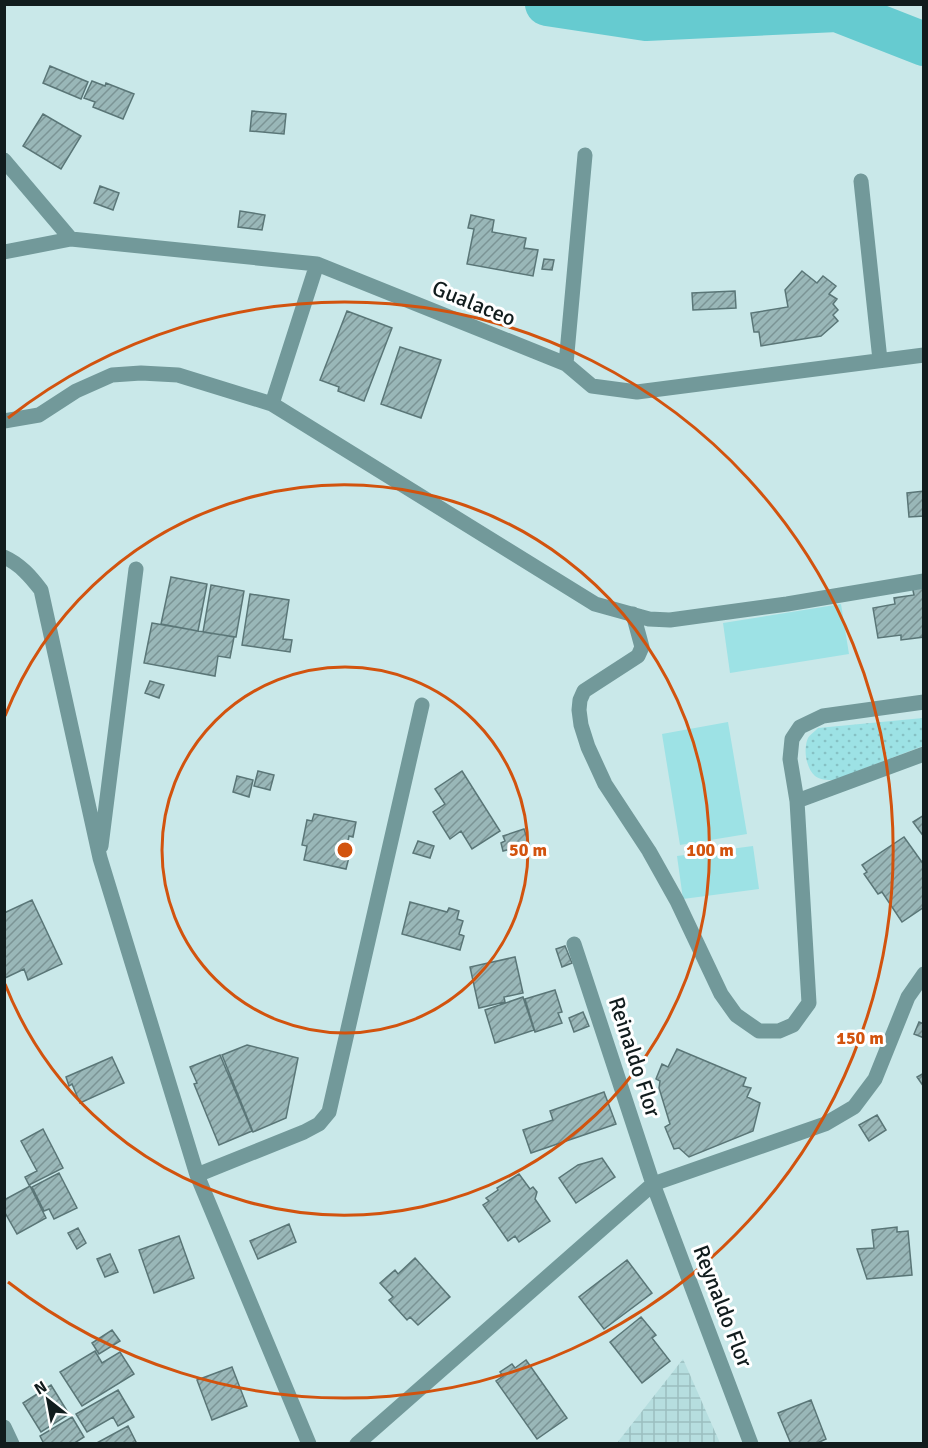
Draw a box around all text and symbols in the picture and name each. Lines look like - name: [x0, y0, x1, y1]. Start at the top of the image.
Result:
- street label: Gualaceo: [428, 274, 520, 332]
- text: 50 m: [509, 839, 547, 861]
- text: 100 m: [686, 839, 734, 861]
- centre of rings: [335, 840, 355, 860]
- street label: Reinaldo Flor: [603, 994, 667, 1120]
- text: 150 m: [836, 1027, 884, 1049]
- street label: Reynaldo Flor: [687, 1241, 759, 1371]
- north arrow: [18, 1370, 78, 1430]
- text: N: [31, 1377, 51, 1399]

